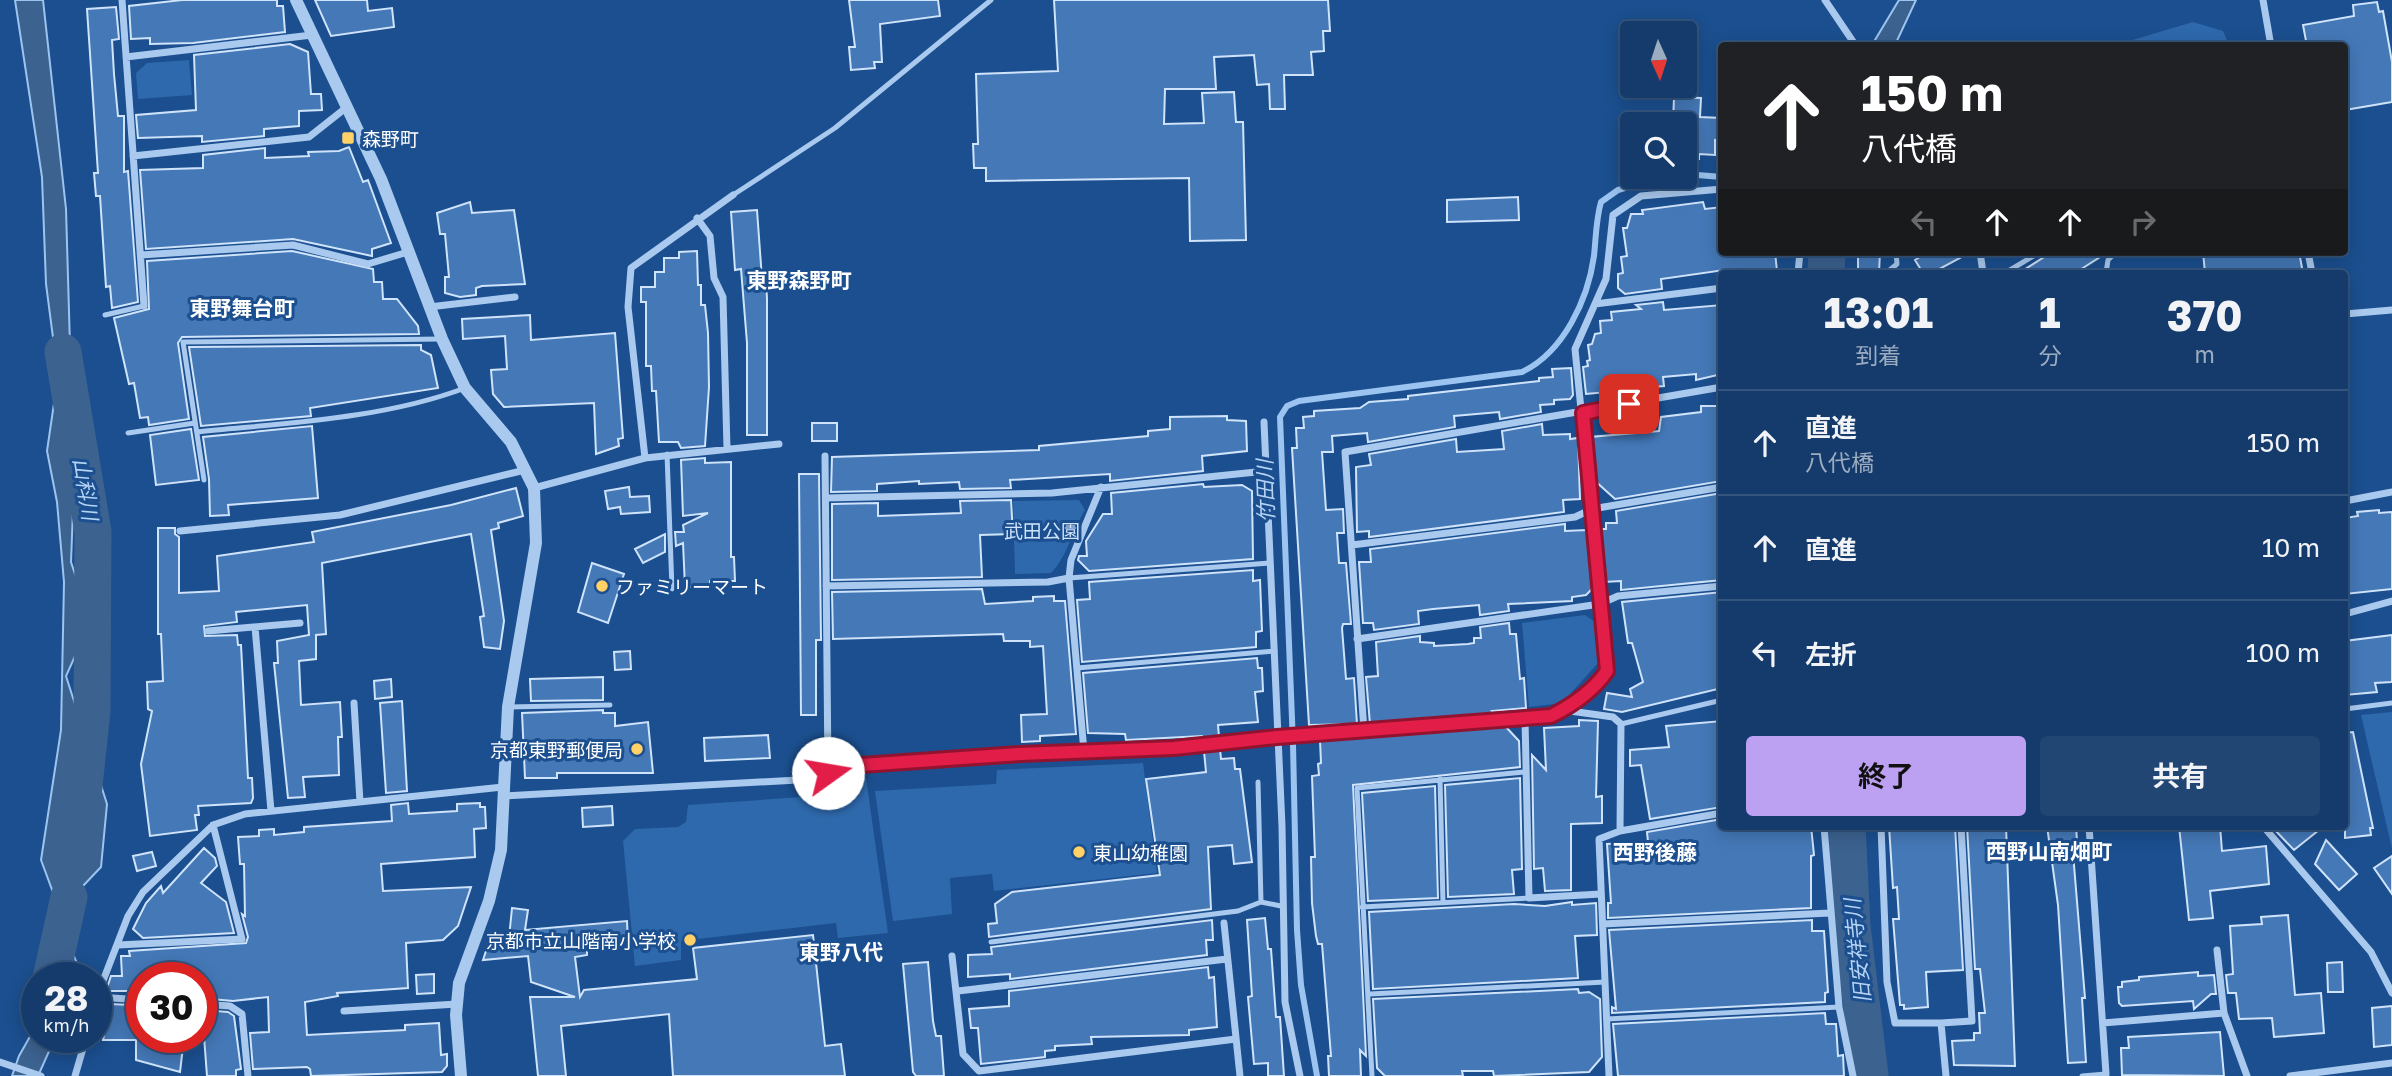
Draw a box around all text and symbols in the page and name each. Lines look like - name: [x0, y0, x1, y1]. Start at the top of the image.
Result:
- north arrow: [1620, 21, 1698, 98]
- map controls: [1620, 21, 1697, 189]
- text: 150 m: [1861, 63, 2003, 122]
- icon: ahead: [1746, 70, 1837, 161]
- button: search: [1620, 112, 1697, 189]
- place label: 森野町: [362, 127, 419, 150]
- text: 八代橋: [1861, 129, 1957, 167]
- marker: 森野町: [340, 130, 356, 146]
- icon: left: [1905, 203, 1943, 241]
- icon: ahead: [1978, 203, 2016, 241]
- icon: ahead: [2051, 203, 2089, 241]
- icon: right: [2124, 203, 2162, 241]
- district label: 東野森野町: [747, 267, 852, 293]
- text: 13:01: [1823, 287, 1933, 337]
- text: 1: [2039, 287, 2061, 337]
- text: 370: [2167, 290, 2243, 340]
- district label: 東野舞台町: [190, 295, 295, 321]
- text: m: [2195, 340, 2215, 368]
- text: 到着: [1855, 341, 1901, 369]
- text: 分: [2038, 341, 2061, 369]
- pin: [1599, 374, 1659, 434]
- icon: arrive: [1610, 385, 1648, 423]
- text: 直進: [1805, 412, 1857, 443]
- icon: ahead: [1746, 424, 1784, 462]
- text: 150 m: [2247, 427, 2320, 458]
- text: 八代橋: [1805, 448, 1874, 476]
- water label: 山科川: [68, 456, 104, 524]
- water label: 竹田川: [1251, 457, 1279, 523]
- park label: 武田公園: [1004, 519, 1080, 542]
- icon: ahead: [1746, 529, 1784, 567]
- text: 10 m: [2262, 532, 2320, 563]
- text: 直進: [1805, 534, 1857, 565]
- place label: ファミリーマート: [616, 575, 768, 598]
- marker: ファミリーマート: [594, 578, 610, 594]
- icon: left: [1746, 634, 1784, 672]
- text: 100 m: [2246, 637, 2320, 668]
- text: 左折: [1805, 639, 1857, 670]
- position arrow: [791, 736, 865, 810]
- button: 終了: [1746, 736, 2026, 816]
- button: 共有: [2040, 736, 2320, 816]
- place label: 京都東野郵便局: [490, 738, 623, 761]
- marker: 京都東野郵便局: [629, 741, 645, 757]
- district label: 西野山南畑町: [1986, 838, 2112, 864]
- district label: 西野後藤: [1613, 839, 1697, 865]
- place label: 東山幼稚園: [1093, 841, 1188, 864]
- marker: 東山幼稚園: [1071, 844, 1087, 860]
- water label: 旧安祥寺川: [1838, 895, 1875, 1005]
- place label: 京都市立山階南小学校: [486, 929, 676, 952]
- marker: 京都市立山階南小学校: [682, 932, 698, 948]
- district label: 東野八代: [799, 939, 883, 965]
- speed limit sign: 30: [126, 962, 217, 1053]
- text: 28: [45, 977, 88, 1019]
- text: km/h: [44, 1014, 89, 1036]

